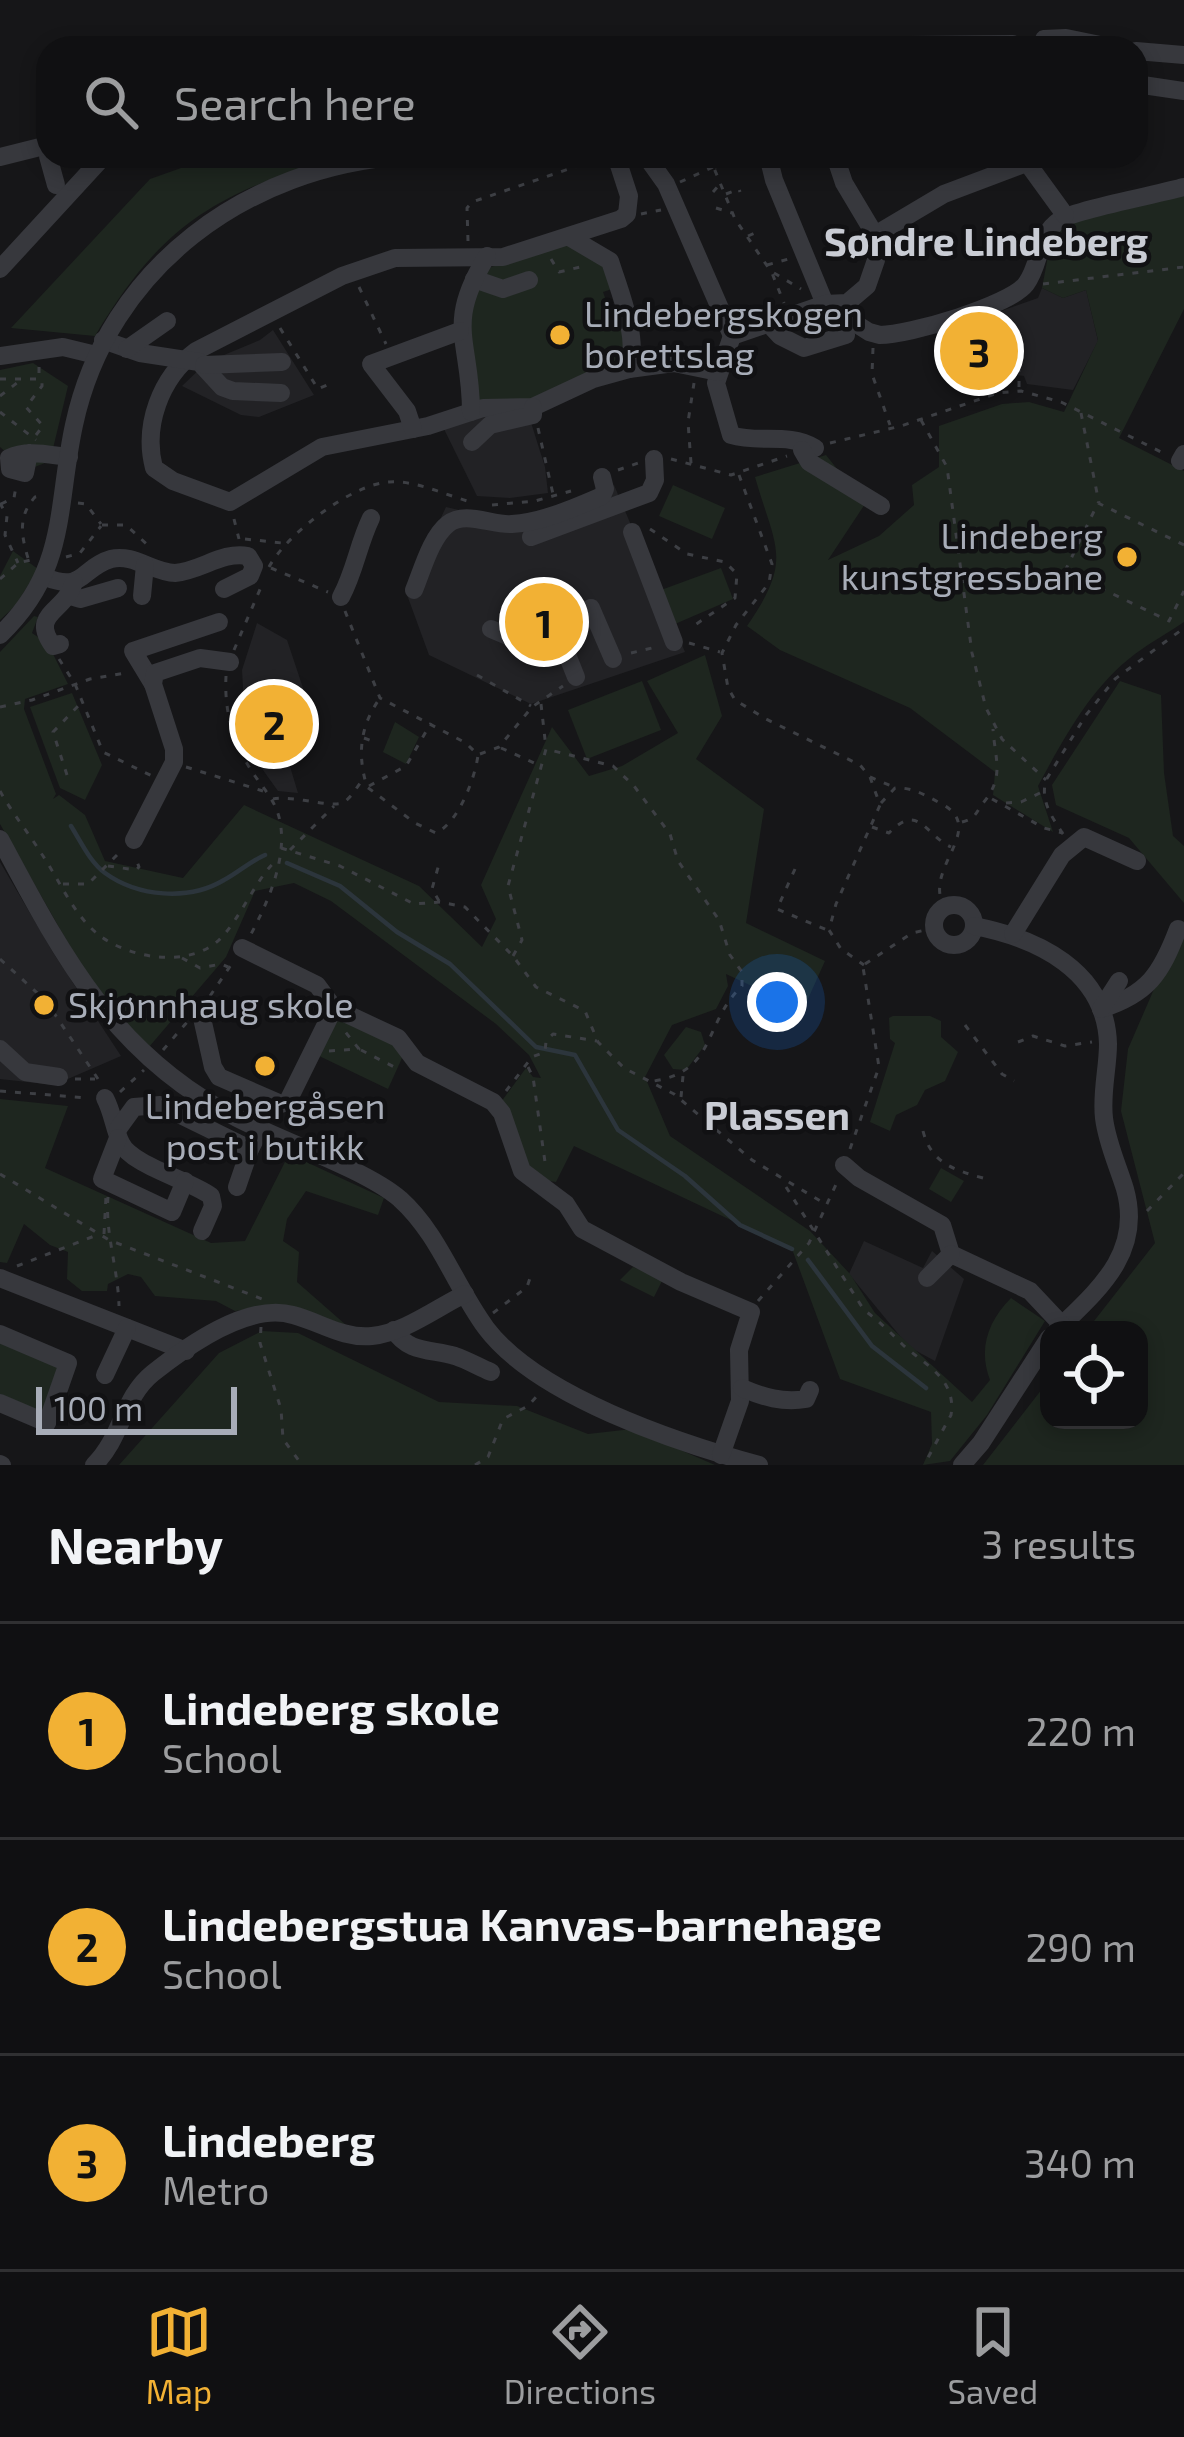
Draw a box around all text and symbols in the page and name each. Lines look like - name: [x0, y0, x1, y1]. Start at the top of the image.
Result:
- search box: [36, 36, 1148, 168]
- icon: search: [78, 69, 144, 135]
- text: Search here: [174, 75, 416, 129]
- district label: Søndre Lindeberg: [824, 217, 1148, 264]
- place label: Lindebergskogen borettslag: [584, 291, 863, 375]
- pin: 3: [940, 306, 1018, 396]
- marker: Lindebergskogen borettslag: [547, 322, 573, 348]
- place label: Lindeberg kunstgressbane: [841, 513, 1103, 597]
- marker: Lindeberg kunstgressbane: [1114, 544, 1140, 570]
- pin: 1: [505, 577, 583, 667]
- pin: 2: [235, 679, 313, 769]
- your location: [747, 972, 807, 1032]
- place label: Skjønnhaug skole: [68, 982, 354, 1025]
- marker: Skjønnhaug skole: [31, 992, 57, 1018]
- marker: Lindebergåsen post i butikk: [252, 1053, 278, 1079]
- place label: Lindebergåsen post i butikk: [145, 1083, 385, 1167]
- district label: Plassen: [704, 1091, 850, 1138]
- map controls: [1040, 1321, 1148, 1429]
- button: locate: [1040, 1321, 1148, 1429]
- scale bar: [36, 1381, 237, 1434]
- text: 100 m: [54, 1388, 143, 1428]
- text: Nearby: [48, 1513, 223, 1574]
- text: 3 results: [982, 1520, 1136, 1567]
- text: Lindeberg skole: [162, 1680, 500, 1734]
- text: 1: [79, 1707, 95, 1754]
- text: 220 m: [1026, 1707, 1136, 1754]
- text: School: [162, 1734, 282, 1781]
- text: Lindebergstua Kanvas-barnehage: [162, 1896, 882, 1950]
- text: 2: [76, 1923, 98, 1970]
- text: 290 m: [1025, 1923, 1136, 1970]
- text: School: [162, 1950, 282, 1997]
- text: Lindeberg: [162, 2112, 375, 2166]
- text: 3: [76, 2139, 98, 2186]
- text: 340 m: [1024, 2139, 1136, 2186]
- text: Metro: [162, 2166, 269, 2213]
- tab: Map: [146, 2299, 212, 2411]
- tab: Directions: [504, 2299, 656, 2411]
- tab: Saved: [948, 2299, 1038, 2411]

